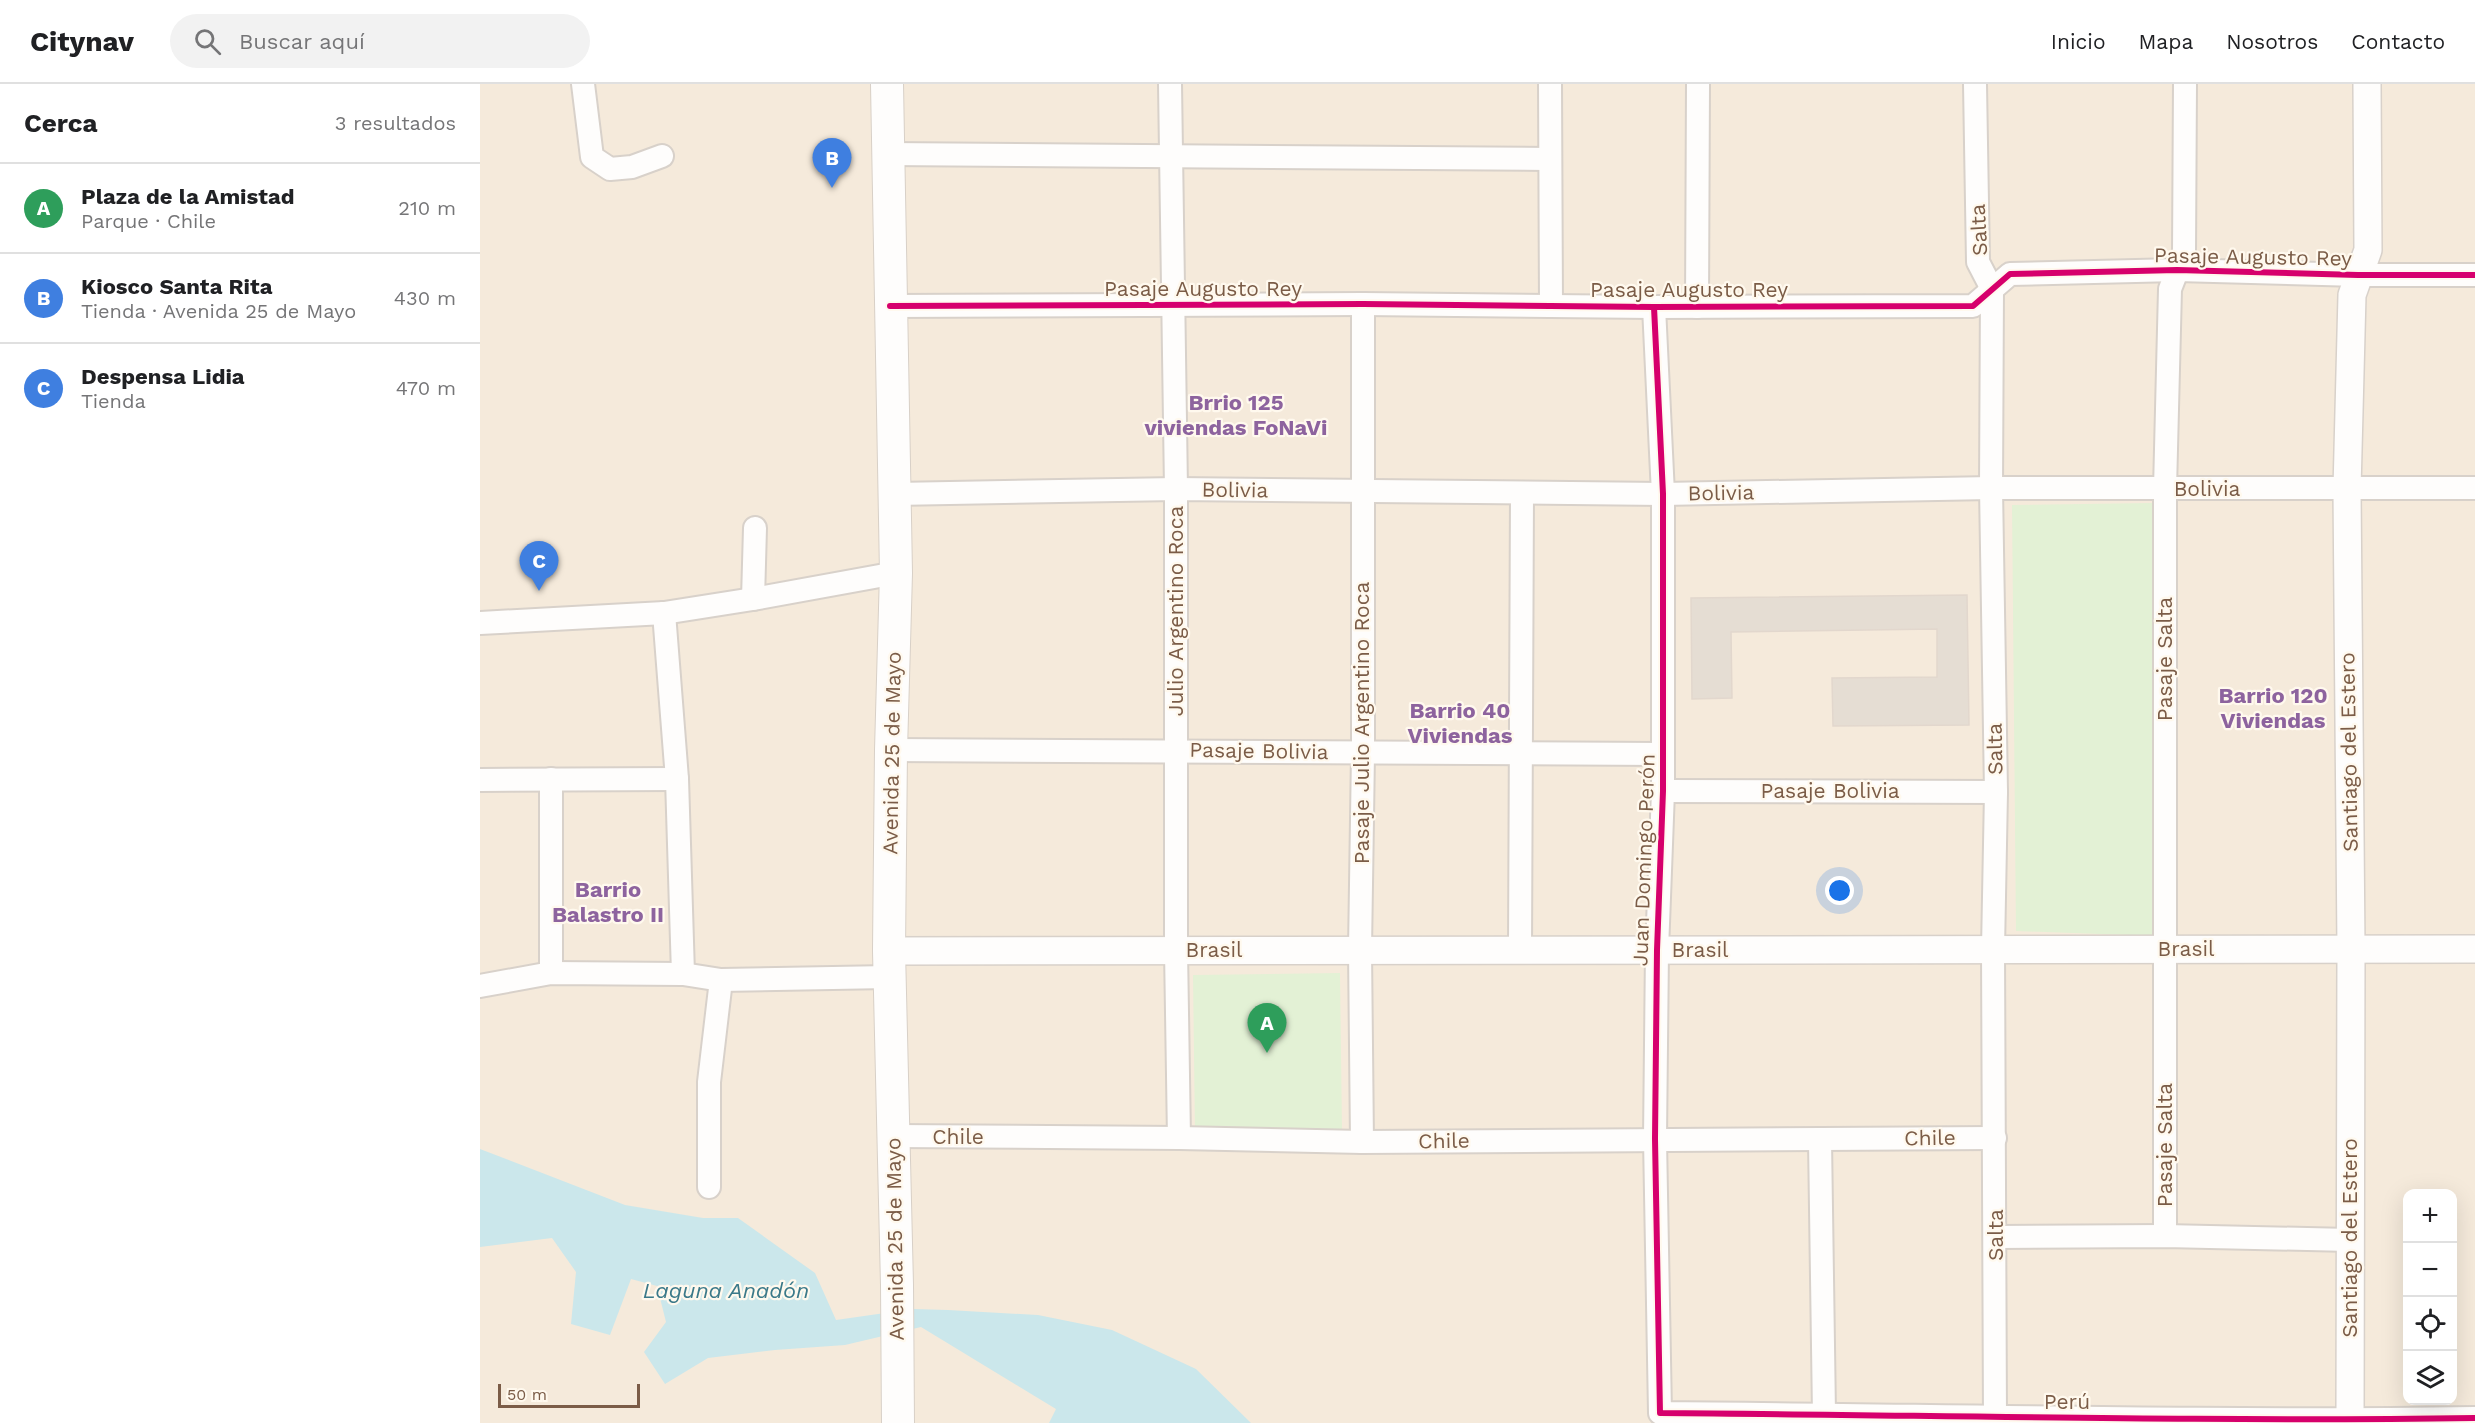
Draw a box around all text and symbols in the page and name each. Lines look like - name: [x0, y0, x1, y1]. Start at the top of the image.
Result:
- search box: [170, 14, 590, 68]
- text: Citynav: [30, 25, 134, 58]
- icon: search: [191, 25, 224, 58]
- text: Buscar aquí: [239, 29, 365, 54]
- text: Inicio: [2051, 29, 2106, 54]
- text: Mapa: [2139, 29, 2193, 54]
- text: Nosotros: [2226, 29, 2318, 54]
- text: Contacto: [2351, 29, 2445, 54]
- text: Cerca: [24, 108, 98, 138]
- text: 3 resultados: [335, 111, 456, 135]
- pin: B: [812, 138, 852, 188]
- text: Plaza de la Amistad: [81, 184, 295, 209]
- text: A: [37, 196, 50, 220]
- text: 210 m: [398, 196, 456, 220]
- street label: Salta: [1965, 203, 1992, 257]
- text: Parque · Chile: [81, 209, 216, 233]
- street label: Pasaje Augusto Rey: [2154, 242, 2352, 271]
- text: Kiosco Santa Rita: [81, 274, 273, 299]
- street label: Pasaje Augusto Rey: [1104, 276, 1302, 301]
- street label: Pasaje Augusto Rey: [1590, 277, 1788, 302]
- text: B: [37, 286, 50, 310]
- text: 430 m: [394, 286, 456, 310]
- text: Tienda · Avenida 25 de Mayo: [81, 299, 356, 323]
- text: Despensa Lidia: [81, 364, 245, 389]
- text: C: [37, 376, 50, 400]
- text: 470 m: [396, 376, 456, 400]
- text: Tienda: [81, 389, 146, 413]
- district label: Brrio 125 viviendas FoNaVi: [1143, 390, 1328, 440]
- street label: Bolivia: [1201, 476, 1269, 503]
- street label: Bolivia: [2174, 476, 2240, 501]
- street label: Bolivia: [1687, 479, 1755, 506]
- street label: Julio Argentino Roca: [1163, 506, 1188, 716]
- pin: C: [520, 542, 558, 591]
- street label: Pasaje Julio Argentino Roca: [1349, 582, 1374, 864]
- street label: Pasaje Salta: [2152, 597, 2177, 721]
- street label: Avenida 25 de Mayo: [877, 651, 906, 855]
- street label: Santiago del Estero: [2334, 652, 2363, 852]
- district label: Barrio 120 Viviendas: [2218, 683, 2328, 733]
- district label: Barrio 40 Viviendas: [1408, 698, 1513, 748]
- street label: Salta: [1982, 723, 2007, 775]
- street label: Pasaje Bolivia: [1189, 737, 1329, 764]
- street label: Juan Domingo Perón: [1627, 753, 1660, 967]
- street label: Pasaje Bolivia: [1760, 778, 1900, 803]
- your location: [1825, 876, 1854, 905]
- district label: Barrio Balastro II: [552, 877, 664, 927]
- street label: Brasil: [2158, 936, 2215, 961]
- street label: Brasil: [1186, 937, 1243, 962]
- street label: Brasil: [1672, 937, 1729, 962]
- pin: A: [1248, 1004, 1286, 1053]
- street label: Pasaje Salta: [2152, 1083, 2177, 1207]
- street label: Chile: [932, 1124, 984, 1149]
- street label: Chile: [1904, 1125, 1956, 1150]
- street label: Chile: [1418, 1128, 1470, 1153]
- street label: Avenida 25 de Mayo: [880, 1137, 909, 1341]
- street label: Santiago del Estero: [2337, 1138, 2362, 1338]
- map controls: [2403, 1189, 2457, 1405]
- button: +: [2403, 1189, 2457, 1243]
- street label: Salta: [1983, 1209, 2008, 1261]
- button: −: [2403, 1243, 2457, 1297]
- water label: Laguna Anadón: [643, 1278, 809, 1303]
- button: locate: [2403, 1297, 2457, 1351]
- button: layers: [2403, 1351, 2457, 1405]
- scale bar: [498, 1381, 640, 1408]
- text: 50 m: [507, 1385, 547, 1404]
- street label: Perú: [2044, 1389, 2090, 1414]

